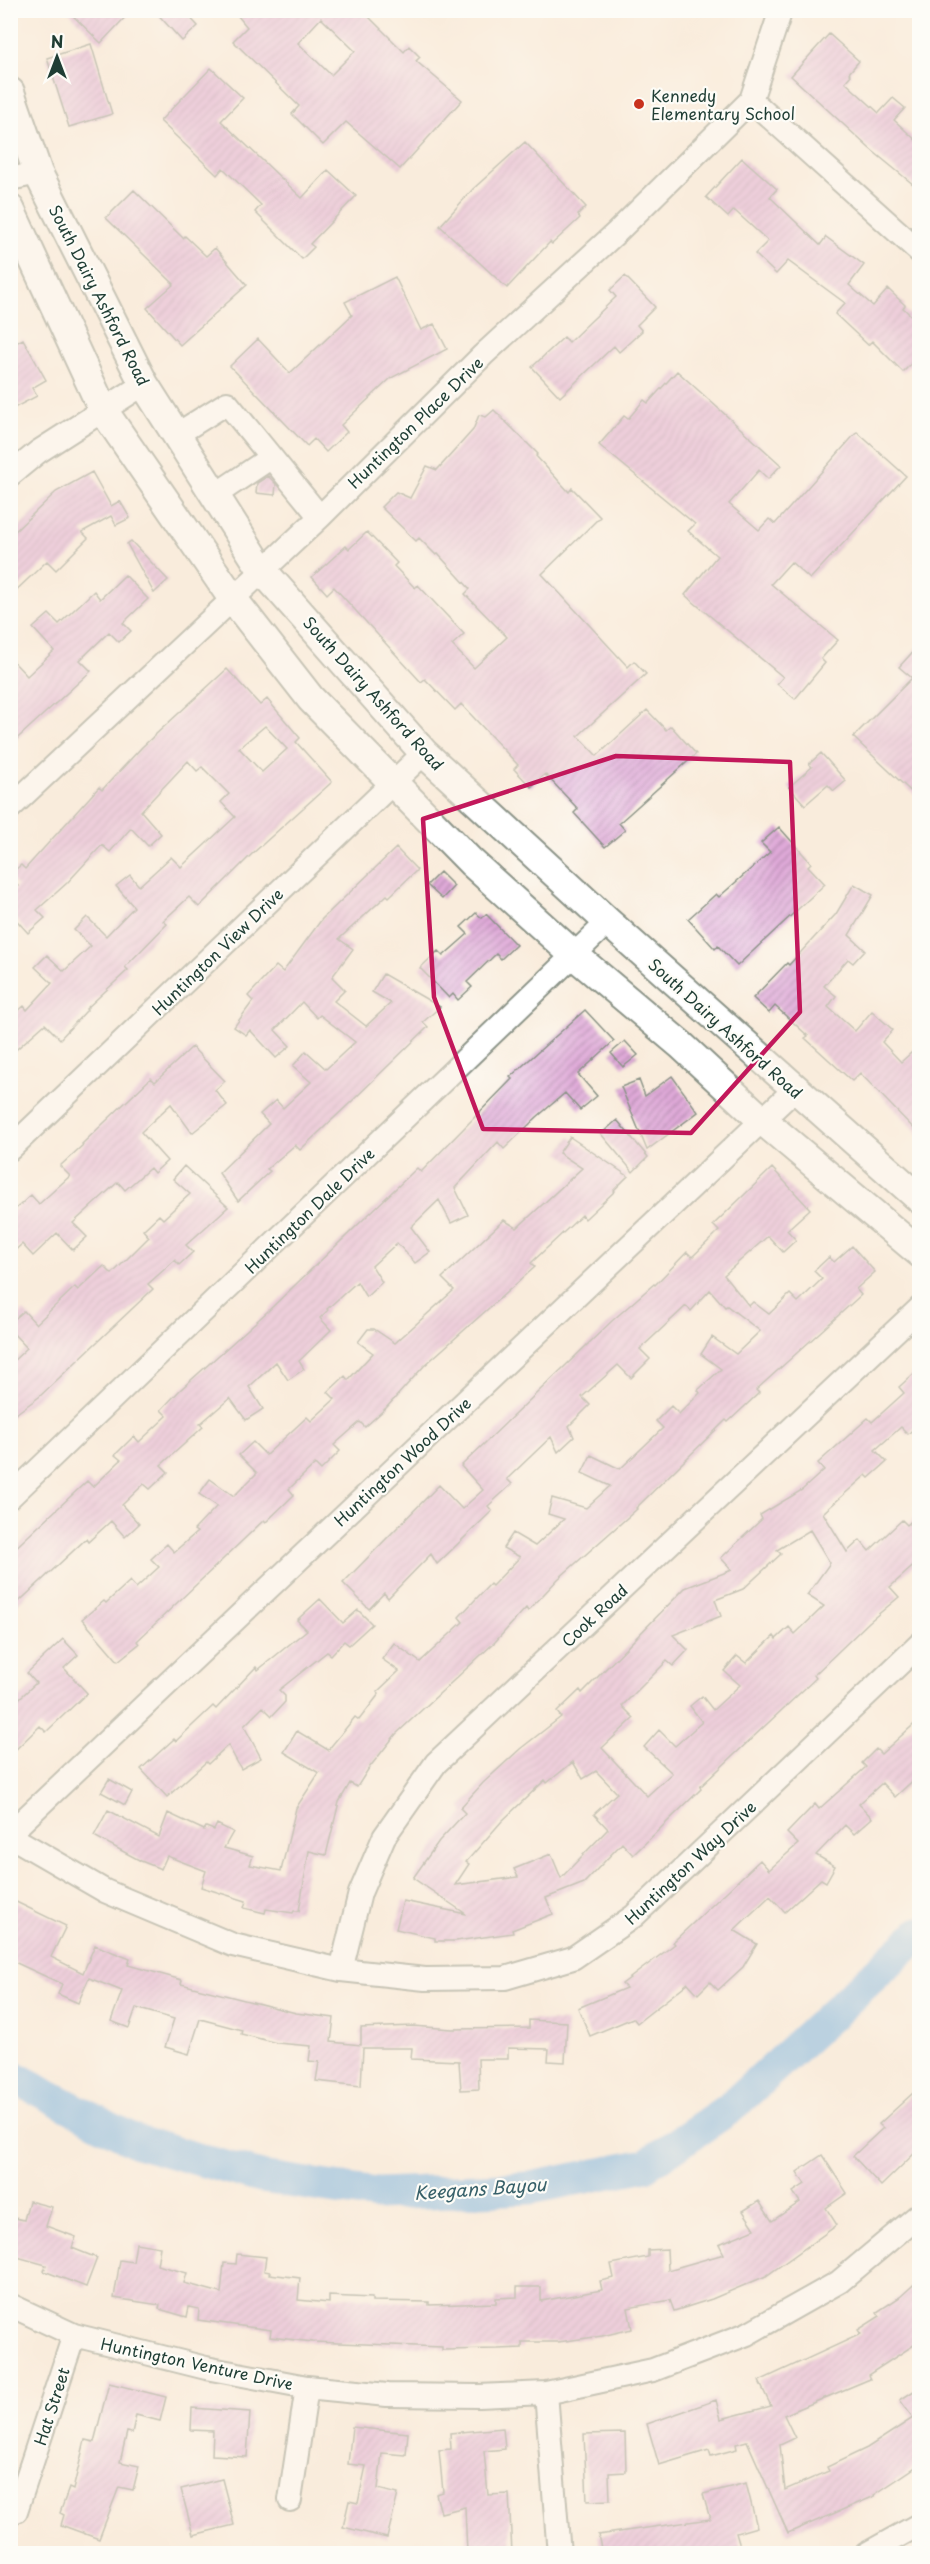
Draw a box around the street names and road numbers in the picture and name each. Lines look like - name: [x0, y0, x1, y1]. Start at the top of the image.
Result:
- street label: South Dairy Ashford Road: [44, 200, 156, 390]
- street label: Huntington Place Drive: [342, 351, 488, 493]
- street label: South Dairy Ashford Road: [298, 611, 450, 775]
- street label: Huntington View Drive: [146, 882, 288, 1020]
- street label: South Dairy Ashford Road: [644, 952, 808, 1104]
- street label: Huntington Dale Drive: [239, 1142, 379, 1278]
- street label: Huntington Wood Drive: [328, 1391, 476, 1531]
- street label: Cook Road: [556, 1578, 632, 1652]
- street label: Huntington Way Drive: [619, 1794, 761, 1930]
- street label: Huntington Venture Drive: [99, 2331, 295, 2395]
- street label: Hat Street: [27, 2363, 75, 2448]

